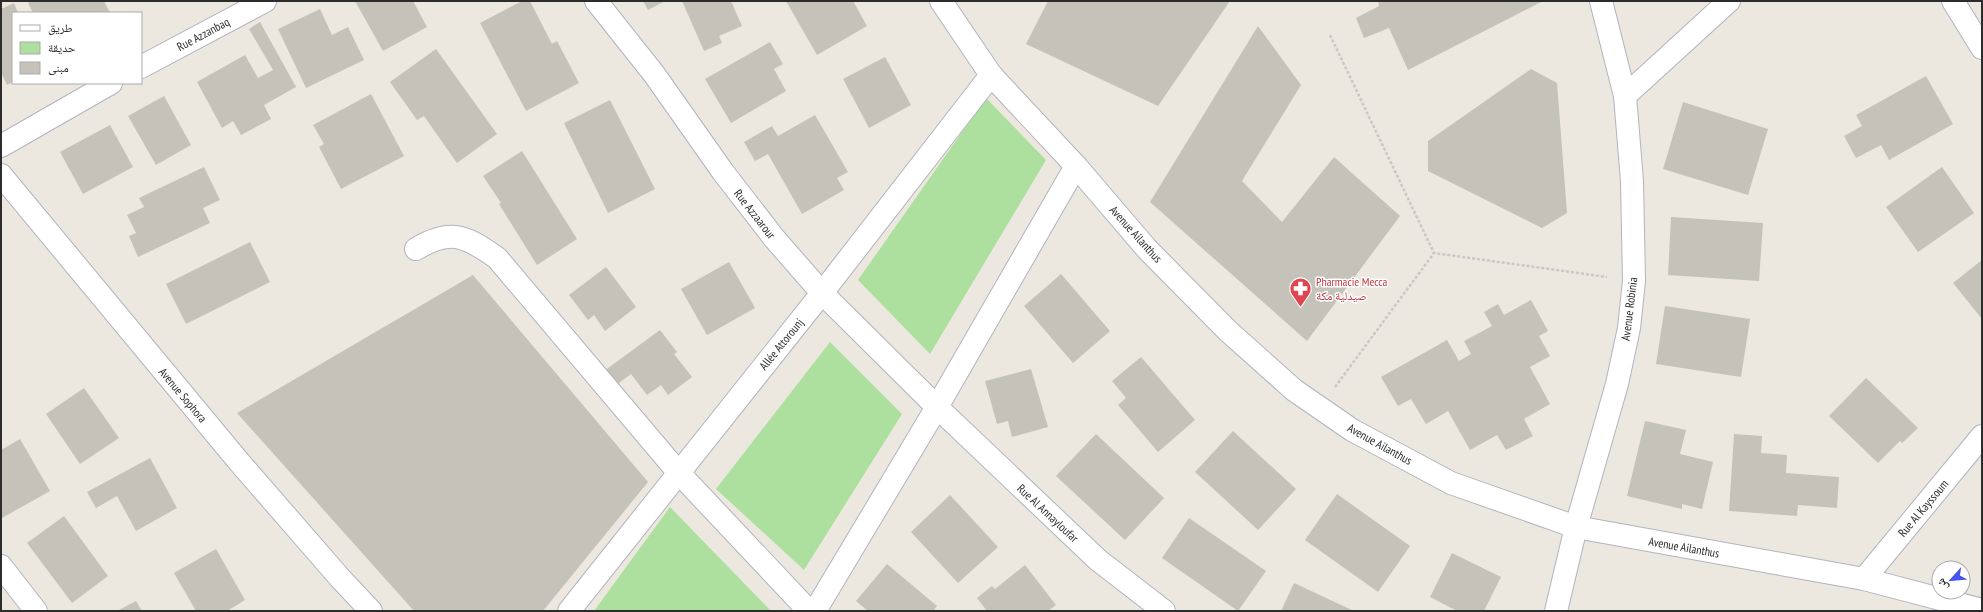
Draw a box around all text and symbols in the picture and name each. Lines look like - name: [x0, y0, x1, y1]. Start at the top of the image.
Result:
- legend: [12, 12, 142, 84]
- street label: Rue Azzanbaq: [174, 14, 232, 54]
- text: طريق: [48, 20, 73, 35]
- text: حديقة: [48, 40, 76, 55]
- text: مبنى: [48, 60, 69, 75]
- street label: Rue Azzaarour: [731, 186, 779, 242]
- street label: Avenue Ailanthus: [1106, 202, 1166, 266]
- place label: Pharmacie Mecca صيدلية مكة: [1316, 274, 1388, 303]
- pharmacy icon: Pharmacie Mecca صيدلية مكة: [1287, 275, 1313, 308]
- street label: Avenue Robinia: [1618, 276, 1640, 342]
- street label: Allée Attorounj: [756, 315, 806, 373]
- street label: Avenue Sophora: [156, 365, 210, 426]
- street label: Avenue Ailanthus: [1345, 420, 1415, 468]
- street label: Rue Al Kayssoum: [1895, 476, 1952, 540]
- street label: Rue Al Annayloufar: [1014, 481, 1082, 546]
- street label: Avenue Ailanthus: [1647, 533, 1721, 561]
- north arrow: [1931, 560, 1971, 600]
- text: ش: [1933, 575, 1952, 593]

